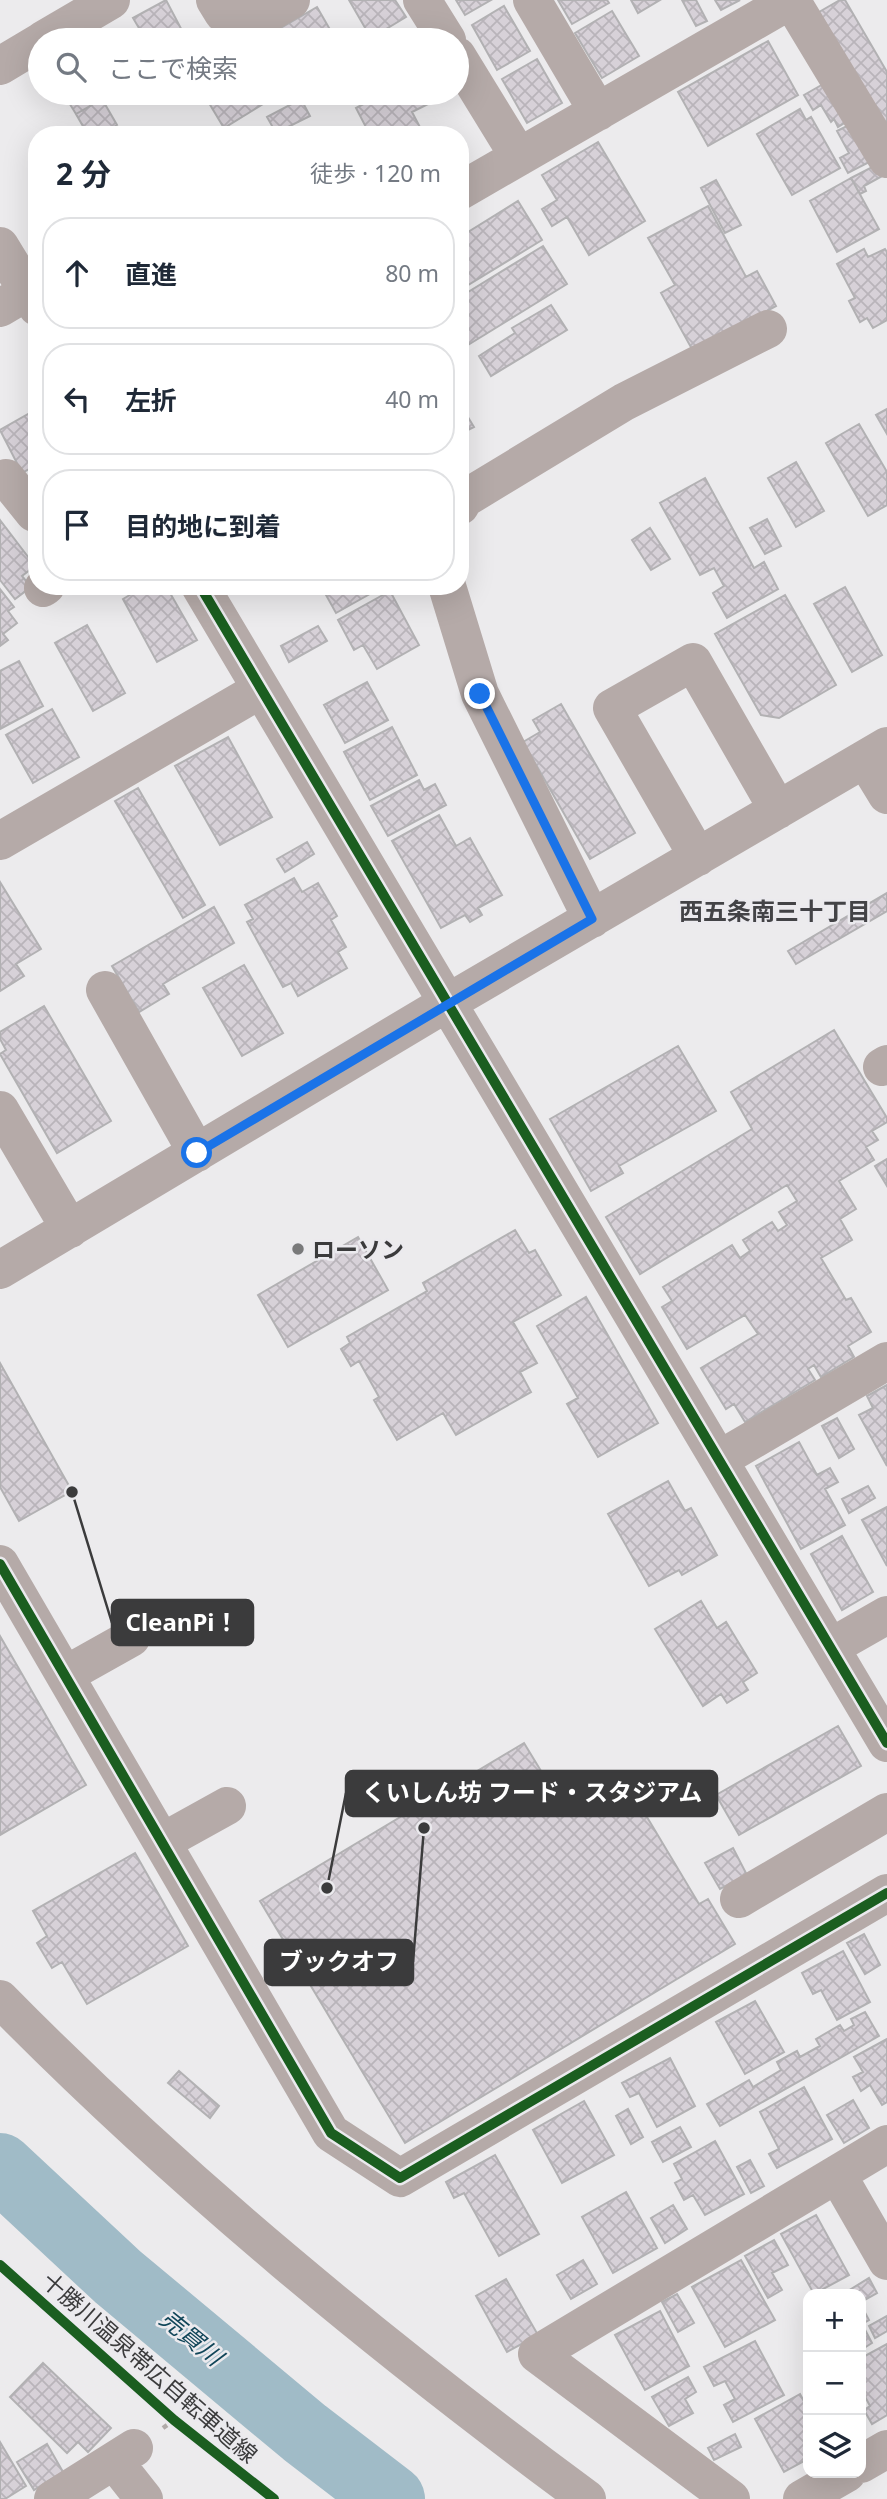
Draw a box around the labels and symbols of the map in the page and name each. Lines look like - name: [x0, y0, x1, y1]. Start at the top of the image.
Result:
- route end: [464, 678, 495, 709]
- district label: 西五条南三十丁目: [679, 894, 871, 927]
- route start: [181, 1137, 212, 1168]
- place label: ローソン: [312, 1233, 404, 1265]
- marker: ローソン: [290, 1241, 306, 1257]
- callout: CleanPi！: [112, 1600, 253, 1645]
- text: CleanPi！: [126, 1605, 238, 1638]
- callout: くいしん坊 フード・スタジアム: [346, 1771, 717, 1816]
- text: くいしん坊 フード・スタジアム: [362, 1775, 702, 1808]
- callout: ブックオフ: [265, 1940, 413, 1985]
- text: ブックオフ: [279, 1944, 399, 1977]
- street label: 十勝川温泉帯広自転車道線: [35, 2264, 265, 2470]
- water label: 売買川: [154, 2302, 233, 2374]

